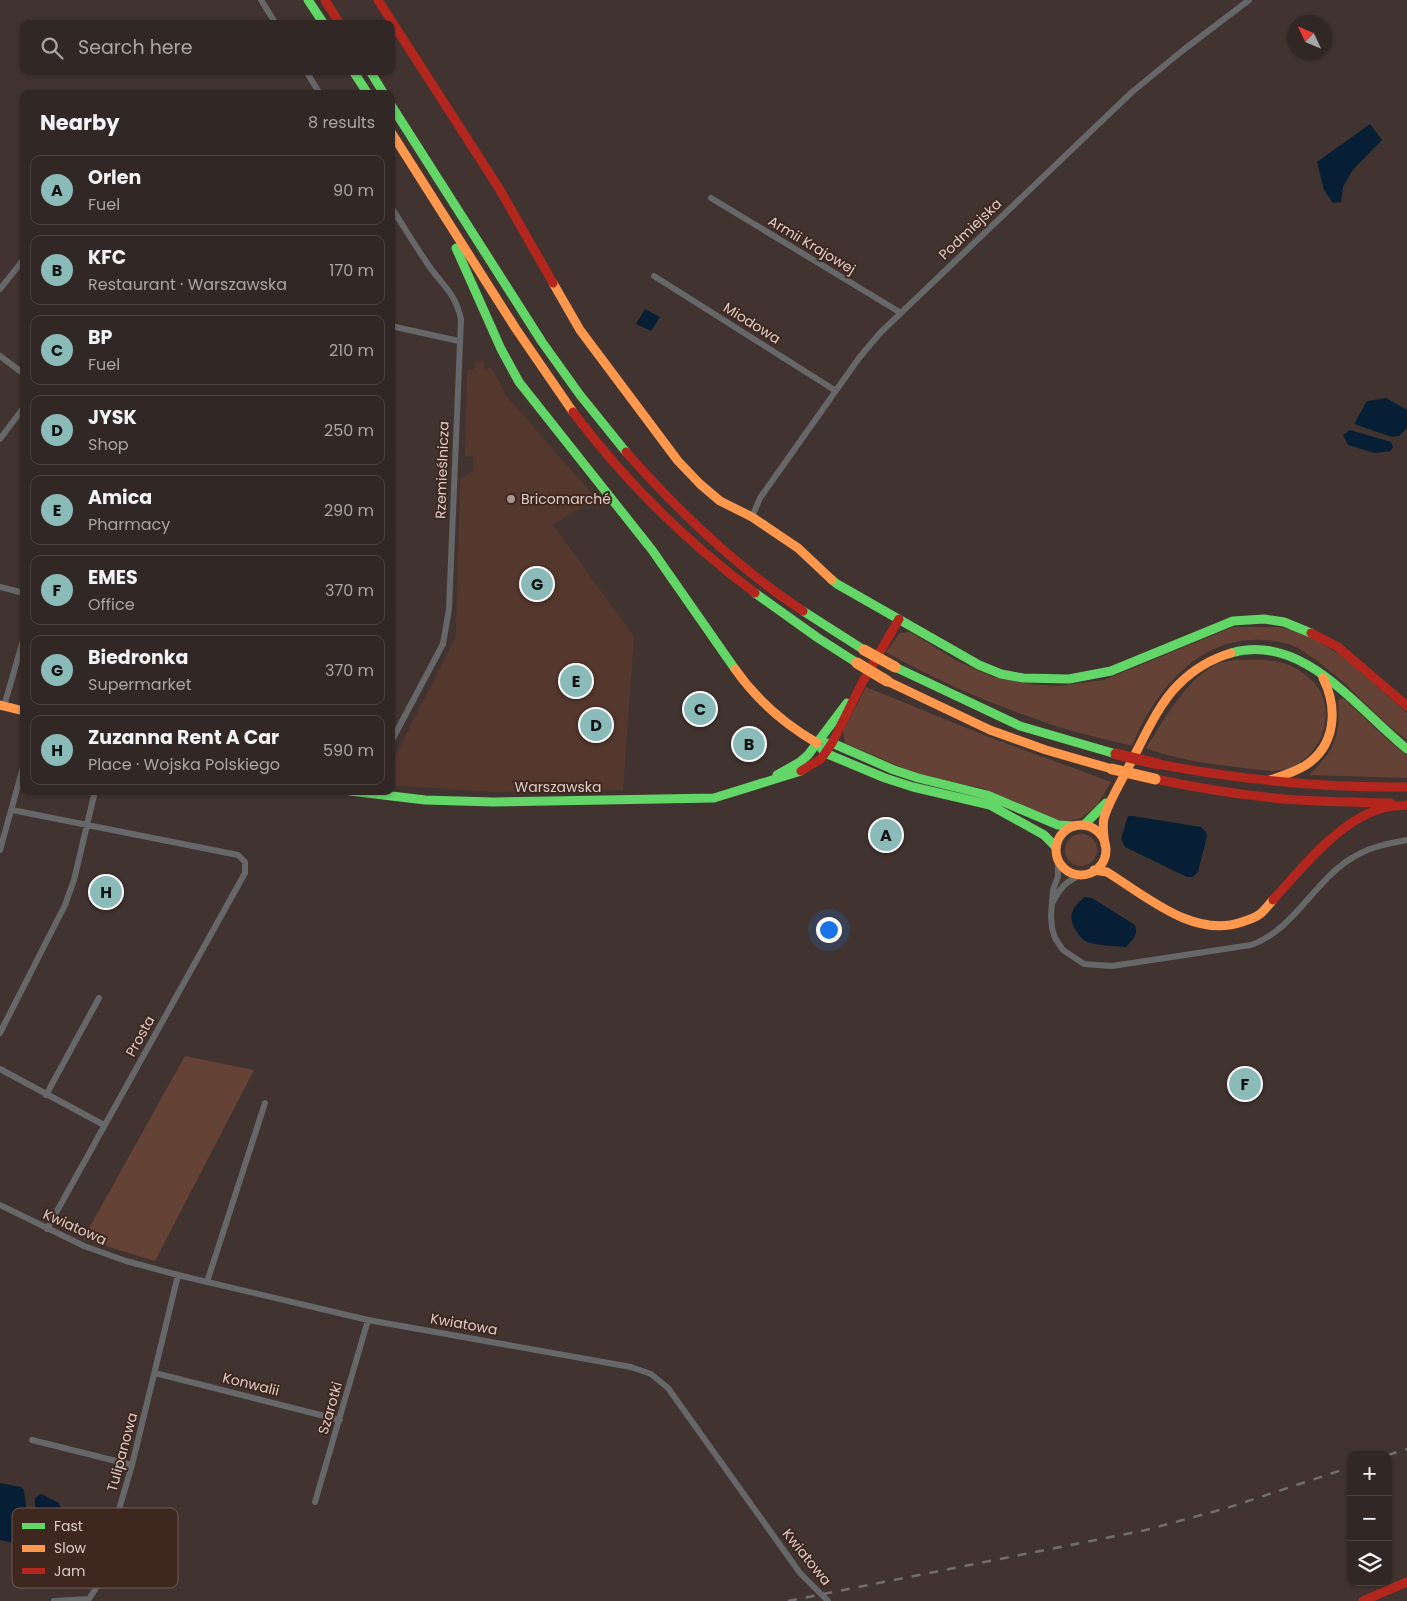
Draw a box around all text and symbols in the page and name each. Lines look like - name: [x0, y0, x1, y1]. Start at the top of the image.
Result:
- north arrow: [1287, 15, 1332, 60]
- search box: [20, 20, 395, 75]
- icon: search: [38, 34, 66, 62]
- text: Search here: [78, 34, 192, 61]
- text: Nearby: [40, 108, 120, 137]
- text: 8 results: [308, 111, 375, 134]
- text: Orlen: [88, 164, 141, 191]
- text: A: [51, 179, 63, 202]
- text: 90 m: [333, 179, 374, 202]
- text: Fuel: [88, 193, 120, 216]
- street label: Podmiejska: [934, 194, 1006, 264]
- street label: Armii Krajowej: [764, 211, 860, 279]
- text: KFC: [88, 244, 126, 271]
- text: B: [52, 259, 62, 282]
- text: 170 m: [329, 259, 374, 282]
- text: Restaurant · Warszawska: [88, 273, 287, 296]
- street label: Miodowa: [720, 298, 784, 348]
- text: BP: [88, 324, 112, 351]
- text: C: [51, 339, 63, 362]
- text: 210 m: [329, 339, 374, 362]
- text: Fuel: [88, 353, 120, 376]
- text: JYSK: [88, 404, 137, 431]
- text: D: [51, 419, 63, 442]
- text: 250 m: [324, 419, 374, 442]
- street label: Rzemieślnicza: [430, 421, 454, 519]
- text: Shop: [88, 433, 129, 456]
- text: Amica: [88, 484, 152, 511]
- place label: Bricomarché: [521, 489, 611, 509]
- marker: Bricomarché: [505, 493, 517, 505]
- text: E: [53, 499, 61, 522]
- text: 290 m: [324, 499, 374, 522]
- text: Pharmacy: [88, 513, 170, 536]
- text: EMES: [88, 564, 138, 591]
- pin: G: [521, 565, 553, 603]
- text: F: [53, 579, 61, 602]
- text: 370 m: [325, 579, 374, 602]
- text: Office: [88, 593, 135, 616]
- text: Biedronka: [88, 644, 188, 671]
- text: G: [51, 659, 63, 682]
- text: 370 m: [325, 659, 374, 682]
- pin: E: [560, 662, 592, 700]
- text: Supermarket: [88, 673, 192, 696]
- pin: C: [684, 690, 716, 728]
- pin: D: [580, 706, 612, 744]
- text: Zuzanna Rent A Car: [88, 724, 279, 751]
- pin: B: [733, 725, 765, 763]
- text: H: [51, 739, 63, 762]
- text: 590 m: [323, 739, 374, 762]
- text: Place · Wojska Polskiego: [88, 753, 280, 776]
- street label: Warszawska: [515, 777, 601, 797]
- pin: A: [870, 816, 902, 854]
- pin: H: [90, 873, 122, 911]
- your location: [816, 917, 842, 943]
- street label: Prosta: [121, 1012, 159, 1060]
- pin: F: [1229, 1065, 1261, 1103]
- street label: Kwiatowa: [40, 1204, 110, 1250]
- street label: Kwiatowa: [429, 1308, 499, 1340]
- street label: Konwalii: [221, 1367, 281, 1401]
- street label: Szarotki: [313, 1379, 347, 1437]
- street label: Tulipanowa: [102, 1410, 142, 1494]
- map controls: [1347, 1451, 1392, 1586]
- button: +: [1347, 1451, 1392, 1496]
- button: −: [1347, 1496, 1392, 1541]
- legend: [12, 1508, 178, 1588]
- text: Fast: [54, 1516, 83, 1536]
- street label: Kwiatowa: [778, 1524, 836, 1590]
- text: Slow: [54, 1538, 87, 1558]
- button: layers: [1347, 1541, 1392, 1586]
- text: Jam: [54, 1561, 85, 1581]

